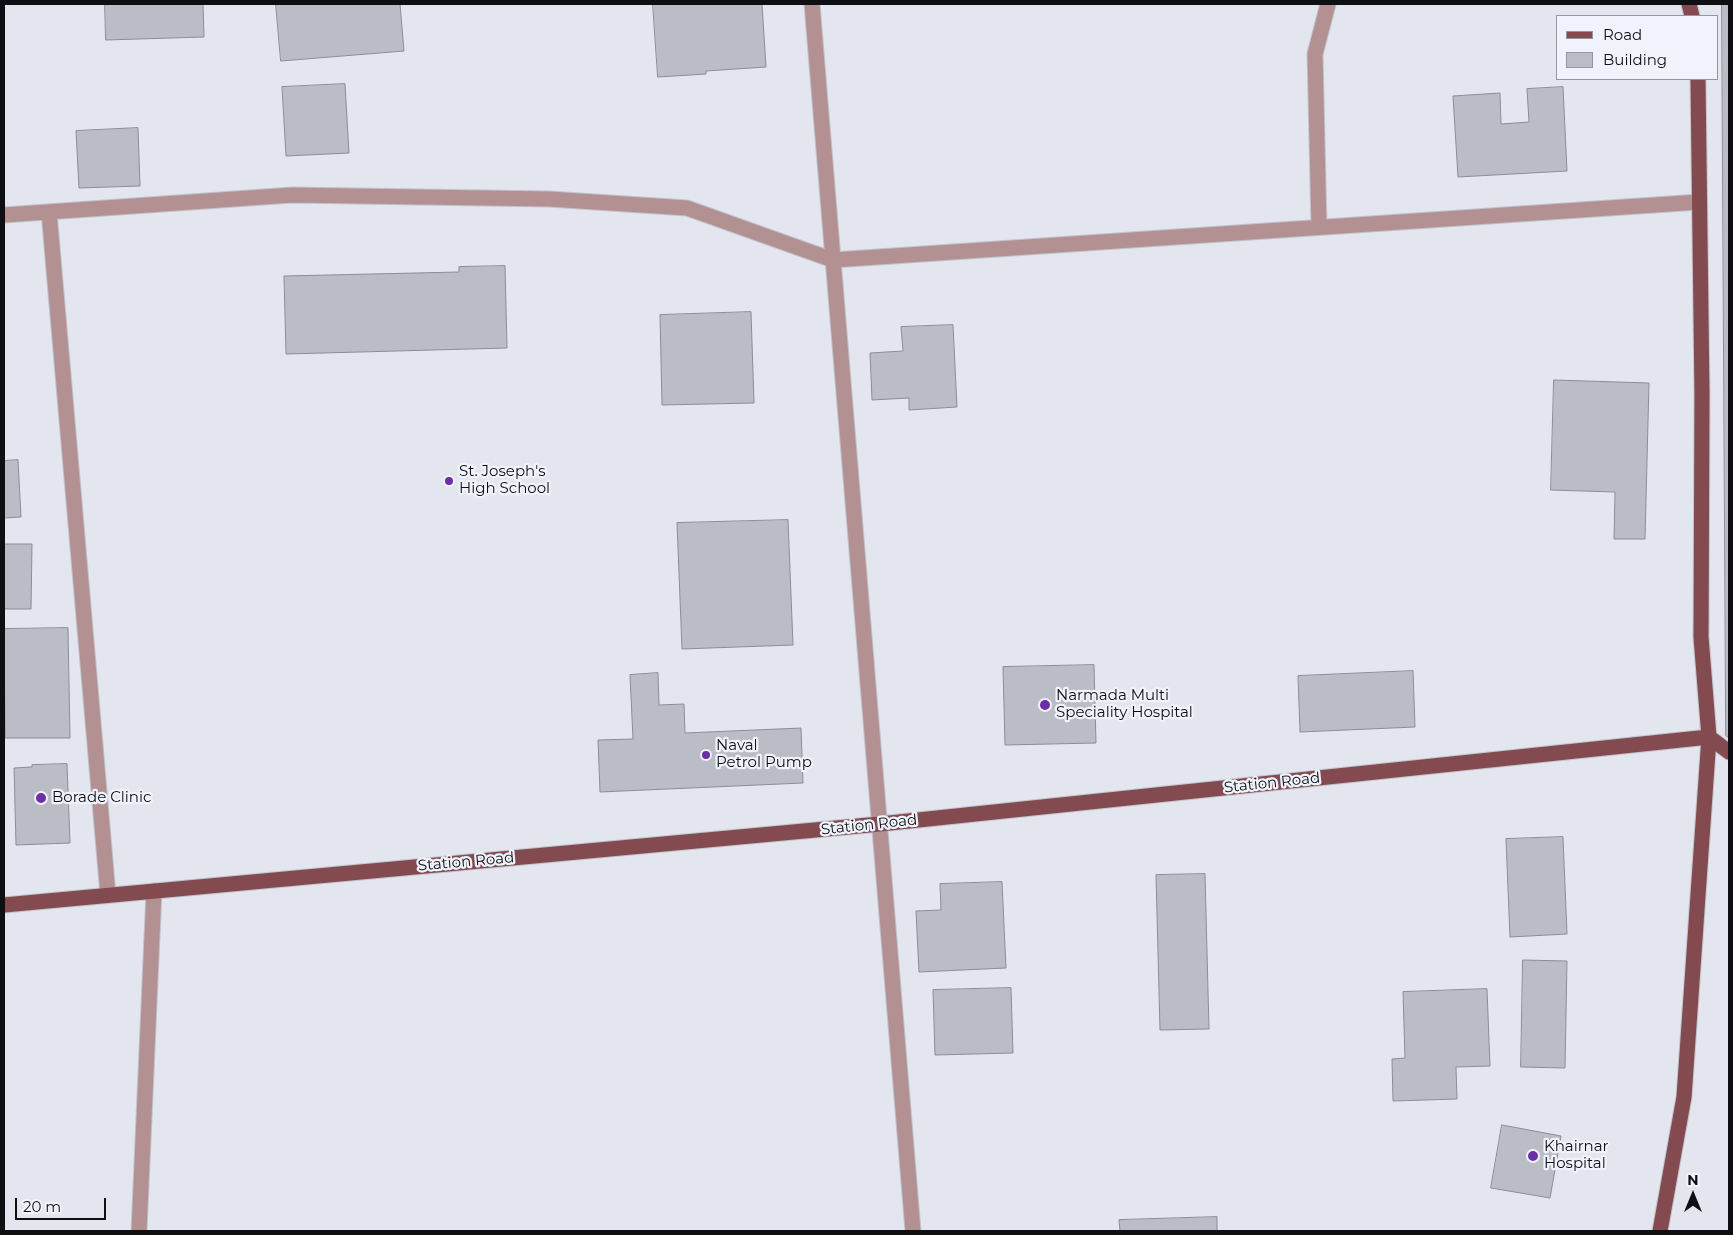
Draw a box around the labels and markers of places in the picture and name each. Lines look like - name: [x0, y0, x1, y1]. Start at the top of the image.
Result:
- place label: St. Joseph's High School: [459, 463, 550, 498]
- marker: St. Joseph's High School: [443, 475, 455, 487]
- place label: Narmada Multi Speciality Hospital: [1056, 687, 1193, 722]
- marker: Narmada Multi Speciality Hospital: [1038, 698, 1052, 712]
- place label: Naval Petrol Pump: [716, 737, 812, 772]
- marker: Naval Petrol Pump: [700, 749, 712, 761]
- place label: Borade Clinic: [52, 789, 151, 807]
- marker: Borade Clinic: [34, 791, 48, 805]
- place label: Khairnar Hospital: [1544, 1138, 1609, 1173]
- marker: Khairnar Hospital: [1526, 1149, 1540, 1163]

